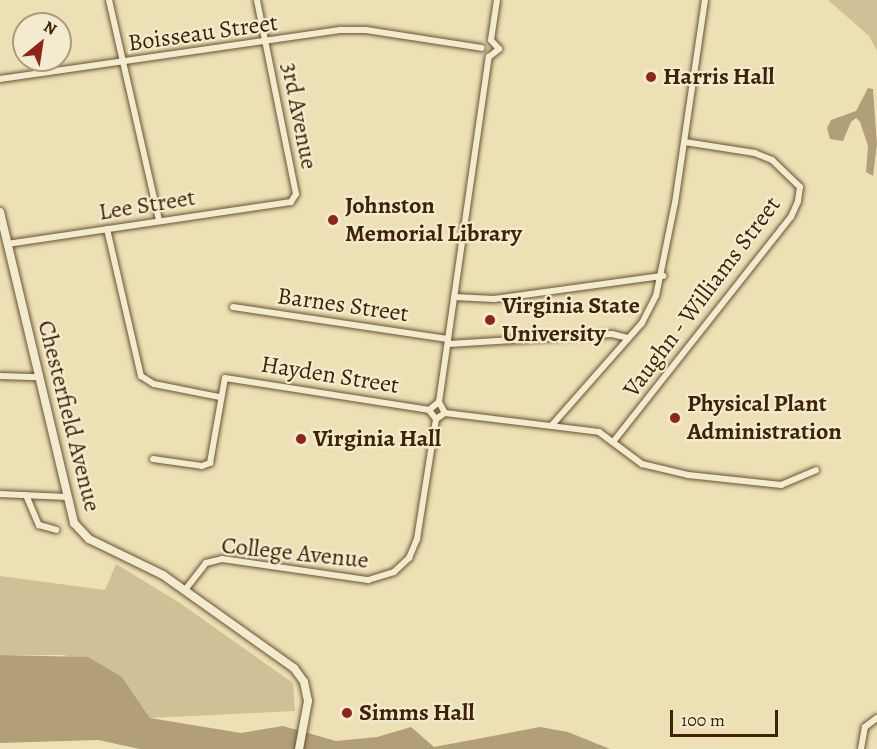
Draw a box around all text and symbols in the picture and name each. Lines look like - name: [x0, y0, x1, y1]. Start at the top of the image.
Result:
- street label: Boisseau Street: [126, 8, 280, 58]
- north arrow: [12, 12, 72, 72]
- text: N: [39, 16, 61, 41]
- street label: 3rd Avenue: [275, 60, 323, 172]
- place label: Harris Hall: [663, 63, 775, 91]
- marker: Harris Hall: [644, 70, 658, 84]
- street label: Lee Street: [97, 183, 197, 227]
- street label: Vaughn - Williams Street: [617, 191, 787, 403]
- place label: Johnston Memorial Library: [345, 192, 522, 248]
- marker: Johnston Memorial Library: [326, 213, 340, 227]
- street label: Barnes Street: [276, 282, 410, 328]
- place label: Virginia State University: [502, 292, 640, 348]
- marker: Virginia State University: [483, 313, 497, 327]
- street label: Chesterfield Avenue: [31, 317, 107, 515]
- street label: Hayden Street: [259, 350, 401, 400]
- place label: Physical Plant Administration: [687, 390, 842, 446]
- marker: Physical Plant Administration: [668, 411, 682, 425]
- place label: Virginia Hall: [313, 425, 441, 453]
- marker: Virginia Hall: [294, 432, 308, 446]
- street label: College Avenue: [220, 531, 370, 575]
- scale bar: [673, 698, 781, 736]
- place label: Simms Hall: [359, 699, 475, 727]
- marker: Simms Hall: [340, 706, 354, 720]
- text: 100 m: [681, 708, 725, 732]

